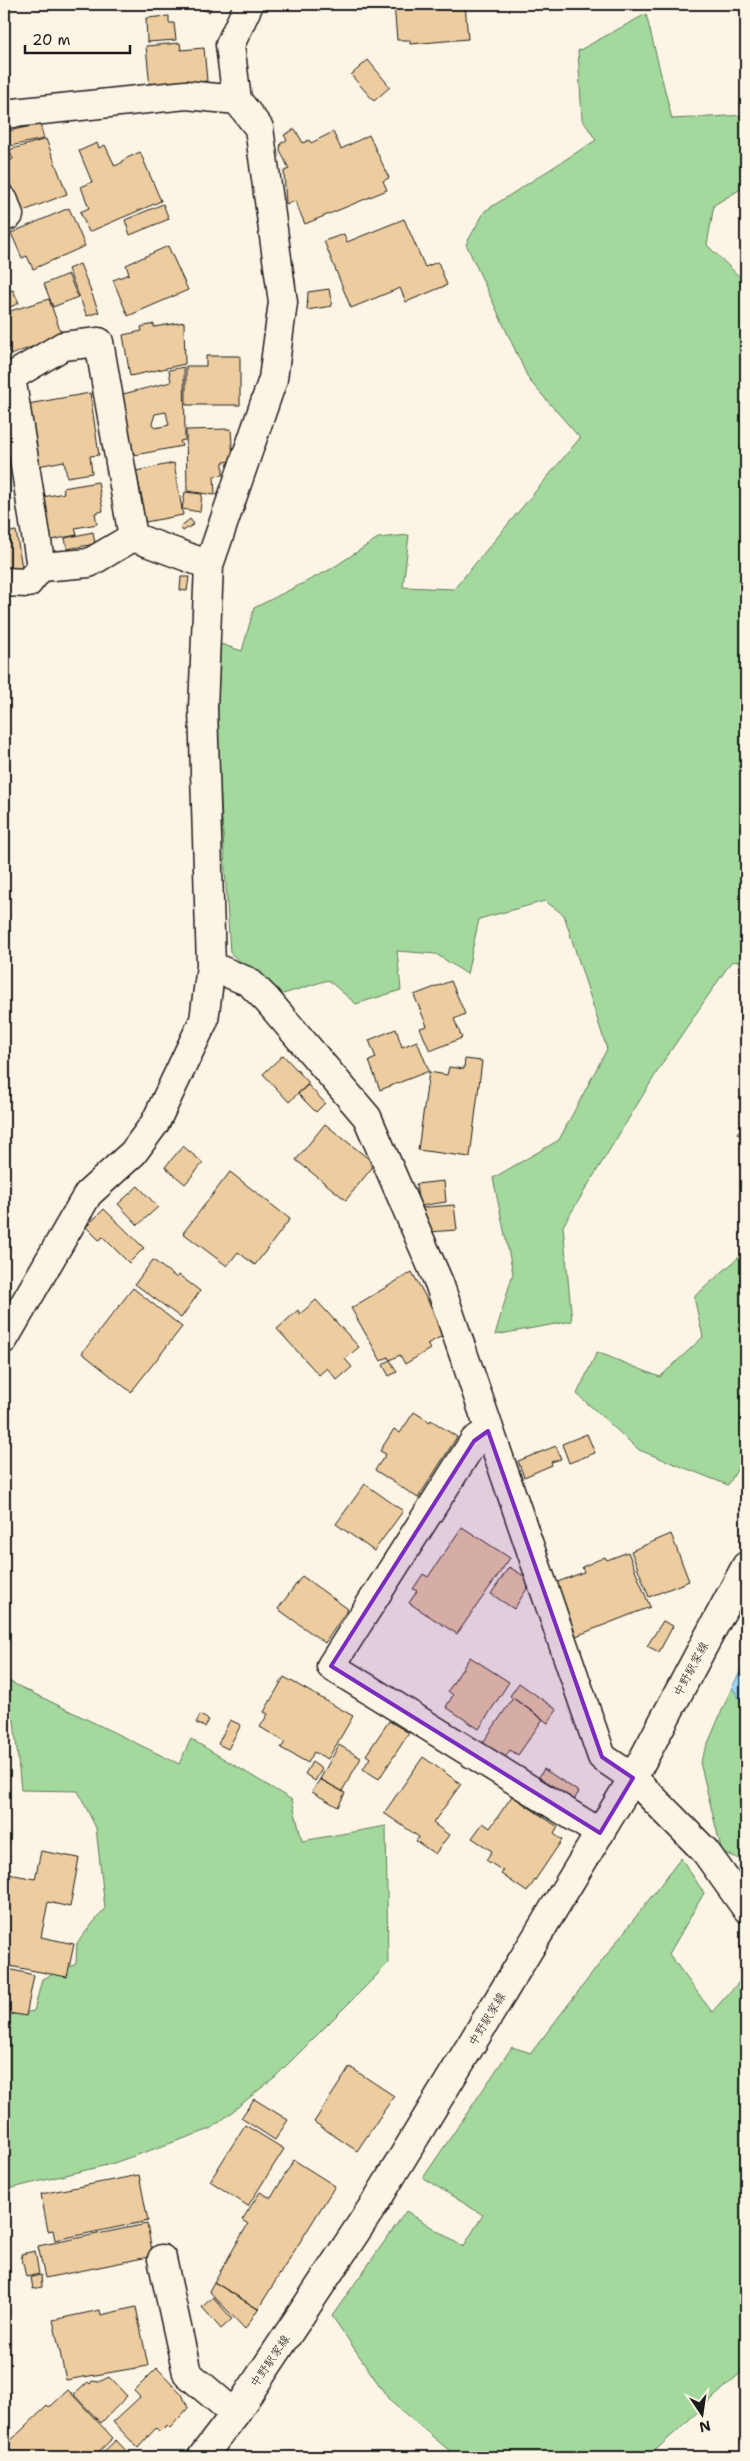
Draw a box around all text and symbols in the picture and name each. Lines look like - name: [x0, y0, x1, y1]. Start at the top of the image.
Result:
- scale bar: [25, 22, 130, 54]
- text: 20 m: [32, 30, 71, 50]
- street label: 中野駅家線: [670, 1639, 712, 1699]
- street label: 中野駅家線: [465, 1989, 509, 2049]
- street label: 中野駅家線: [247, 2332, 293, 2390]
- north arrow: [678, 2388, 728, 2438]
- text: N: [697, 2417, 712, 2437]

